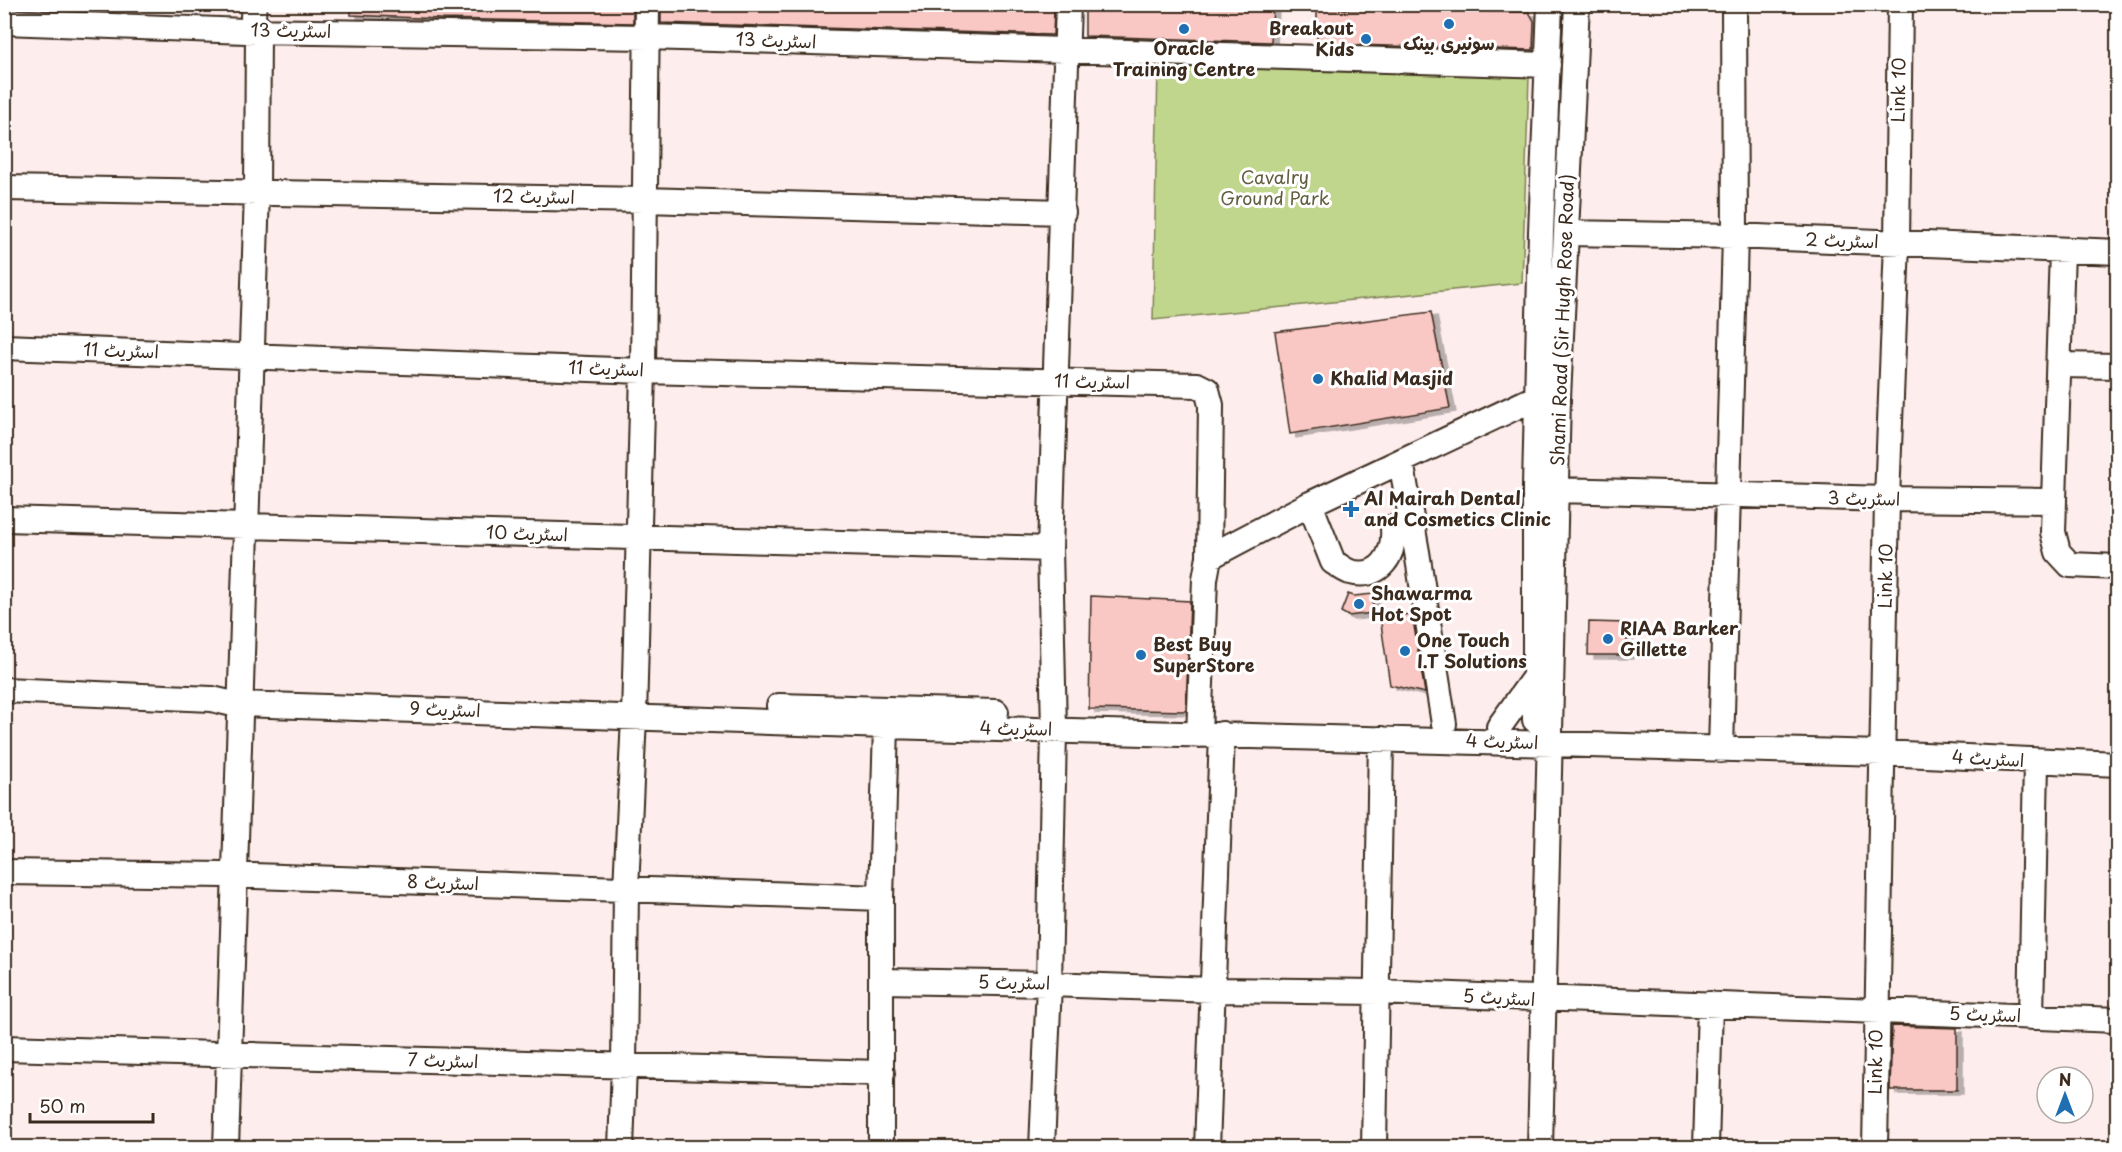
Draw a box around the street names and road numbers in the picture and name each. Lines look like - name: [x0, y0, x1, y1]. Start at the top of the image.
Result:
- street label: اسٹریٹ 13: [250, 15, 332, 44]
- street label: اسٹریٹ 13: [735, 25, 817, 54]
- street label: Link 10: [1883, 57, 1912, 123]
- street label: Shami Road (Sir Hugh Rose Road): [1543, 173, 1580, 466]
- street label: اسٹریٹ 12: [493, 181, 575, 210]
- street label: اسٹریٹ 2: [1805, 225, 1879, 254]
- street label: اسٹریٹ 11: [83, 335, 159, 364]
- street label: اسٹریٹ 11: [568, 353, 644, 382]
- street label: اسٹریٹ 11: [1054, 366, 1130, 395]
- street label: اسٹریٹ 3: [1827, 483, 1901, 512]
- street label: اسٹریٹ 10: [486, 518, 569, 547]
- street label: Link 10: [1870, 543, 1899, 609]
- street label: اسٹریٹ 9: [409, 694, 481, 723]
- street label: اسٹریٹ 4: [979, 713, 1053, 742]
- street label: اسٹریٹ 4: [1465, 726, 1539, 755]
- street label: اسٹریٹ 4: [1951, 742, 2025, 773]
- street label: اسٹریٹ 8: [407, 867, 480, 896]
- street label: اسٹریٹ 5: [978, 967, 1050, 996]
- street label: اسٹریٹ 5: [1462, 981, 1536, 1012]
- street label: اسٹریٹ 5: [1948, 999, 2022, 1028]
- street label: Link 10: [1860, 1029, 1889, 1095]
- street label: اسٹریٹ 7: [407, 1045, 479, 1074]

